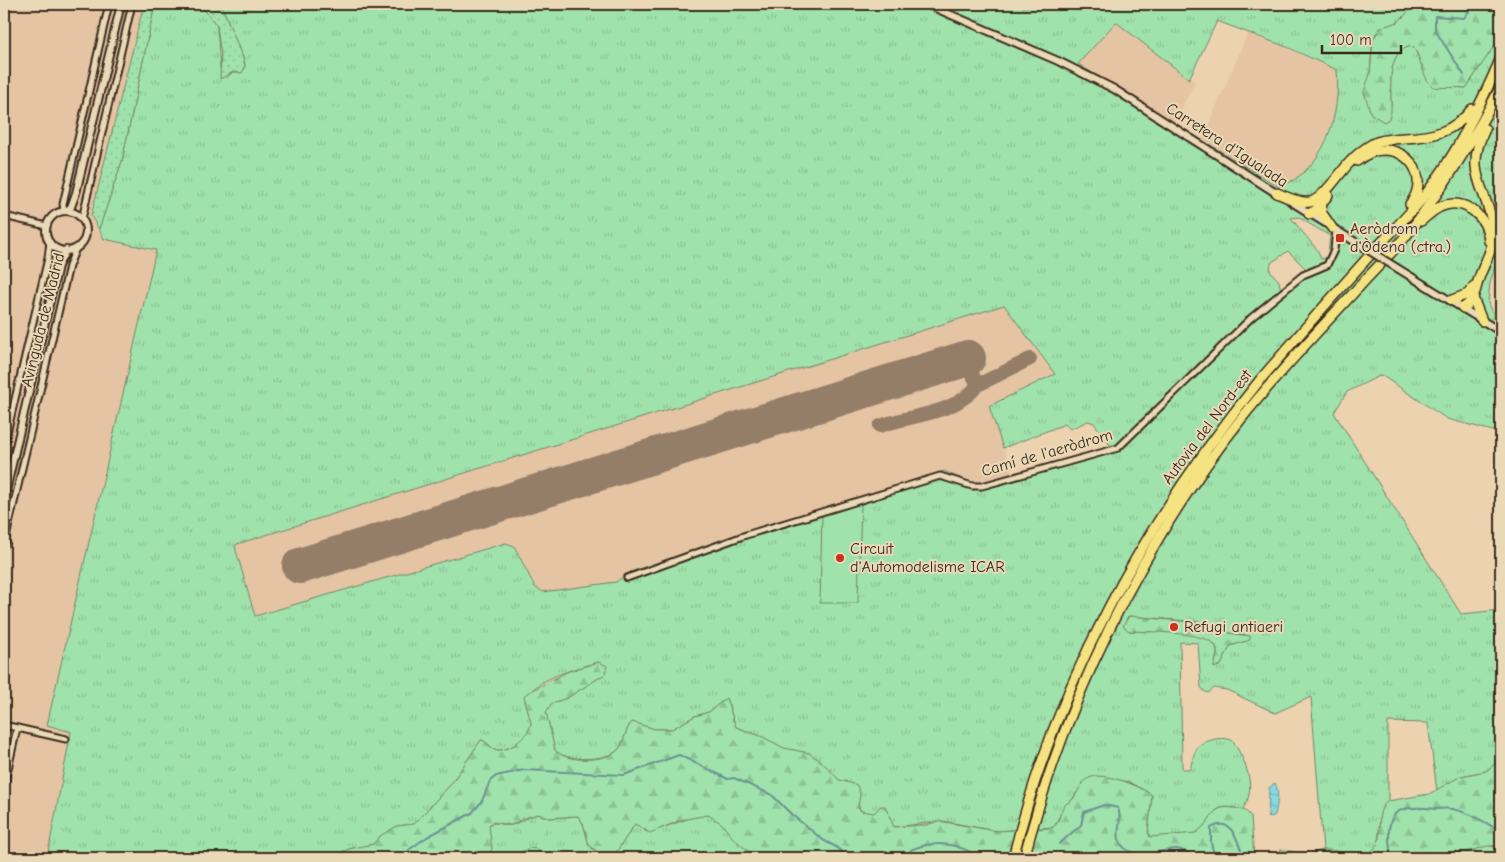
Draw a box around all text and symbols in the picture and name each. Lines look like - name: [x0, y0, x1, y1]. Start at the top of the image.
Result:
- scale bar: [1322, 22, 1401, 54]
- text: 100 m: [1330, 31, 1372, 49]
- street label: Carretera d'Igualada: [1163, 99, 1291, 191]
- place label: Aeròdrom d'Òdena (ctra.): [1350, 220, 1451, 256]
- marker: Aeròdrom d'Òdena (ctra.): [1334, 232, 1346, 244]
- street label: Avinguda de Madrid: [18, 251, 68, 389]
- street label: Autovia del Nord-est: [1158, 366, 1256, 488]
- street label: Camí de l'aeròdrom: [979, 426, 1115, 480]
- place label: Circuit d'Automodelisme ICAR: [850, 540, 1005, 576]
- marker: Circuit d'Automodelisme ICAR: [834, 552, 846, 564]
- place label: Refugi antiaeri: [1184, 618, 1283, 636]
- marker: Refugi antiaeri: [1168, 621, 1180, 633]

